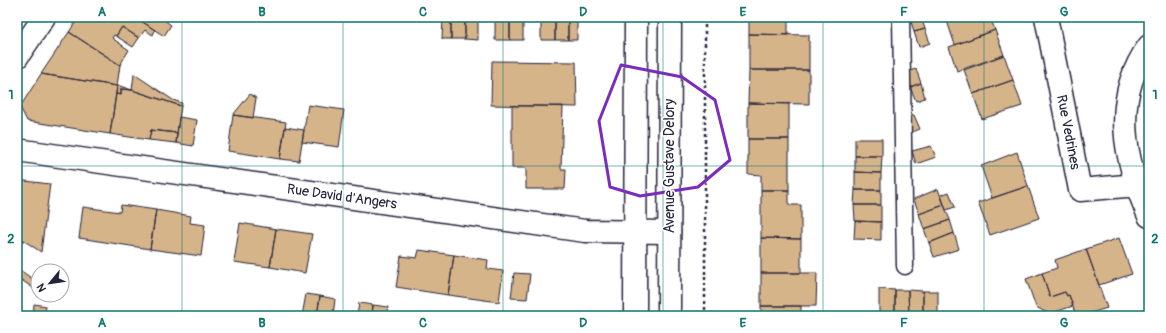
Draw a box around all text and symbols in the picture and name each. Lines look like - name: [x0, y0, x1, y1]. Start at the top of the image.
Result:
- text: A: [98, 4, 107, 20]
- text: B: [258, 4, 266, 20]
- text: C: [419, 4, 427, 20]
- text: D: [579, 4, 587, 20]
- text: E: [740, 4, 747, 20]
- text: F: [900, 4, 908, 20]
- text: G: [1060, 4, 1069, 20]
- text: 1: [8, 87, 14, 103]
- text: 1: [1152, 87, 1158, 103]
- street label: Rue Vedrines: [1053, 93, 1084, 172]
- street label: Avenue Gustave Delory: [661, 99, 678, 233]
- street label: Rue David d'Angers: [286, 180, 399, 213]
- text: 2: [7, 231, 15, 247]
- text: 2: [1151, 231, 1159, 247]
- north arrow: [30, 263, 70, 303]
- text: N: [34, 281, 49, 294]
- text: A: [98, 315, 107, 331]
- text: B: [258, 315, 266, 331]
- text: C: [419, 315, 427, 331]
- text: D: [579, 315, 587, 331]
- text: E: [740, 315, 747, 331]
- text: F: [900, 315, 908, 331]
- text: G: [1060, 315, 1069, 331]

